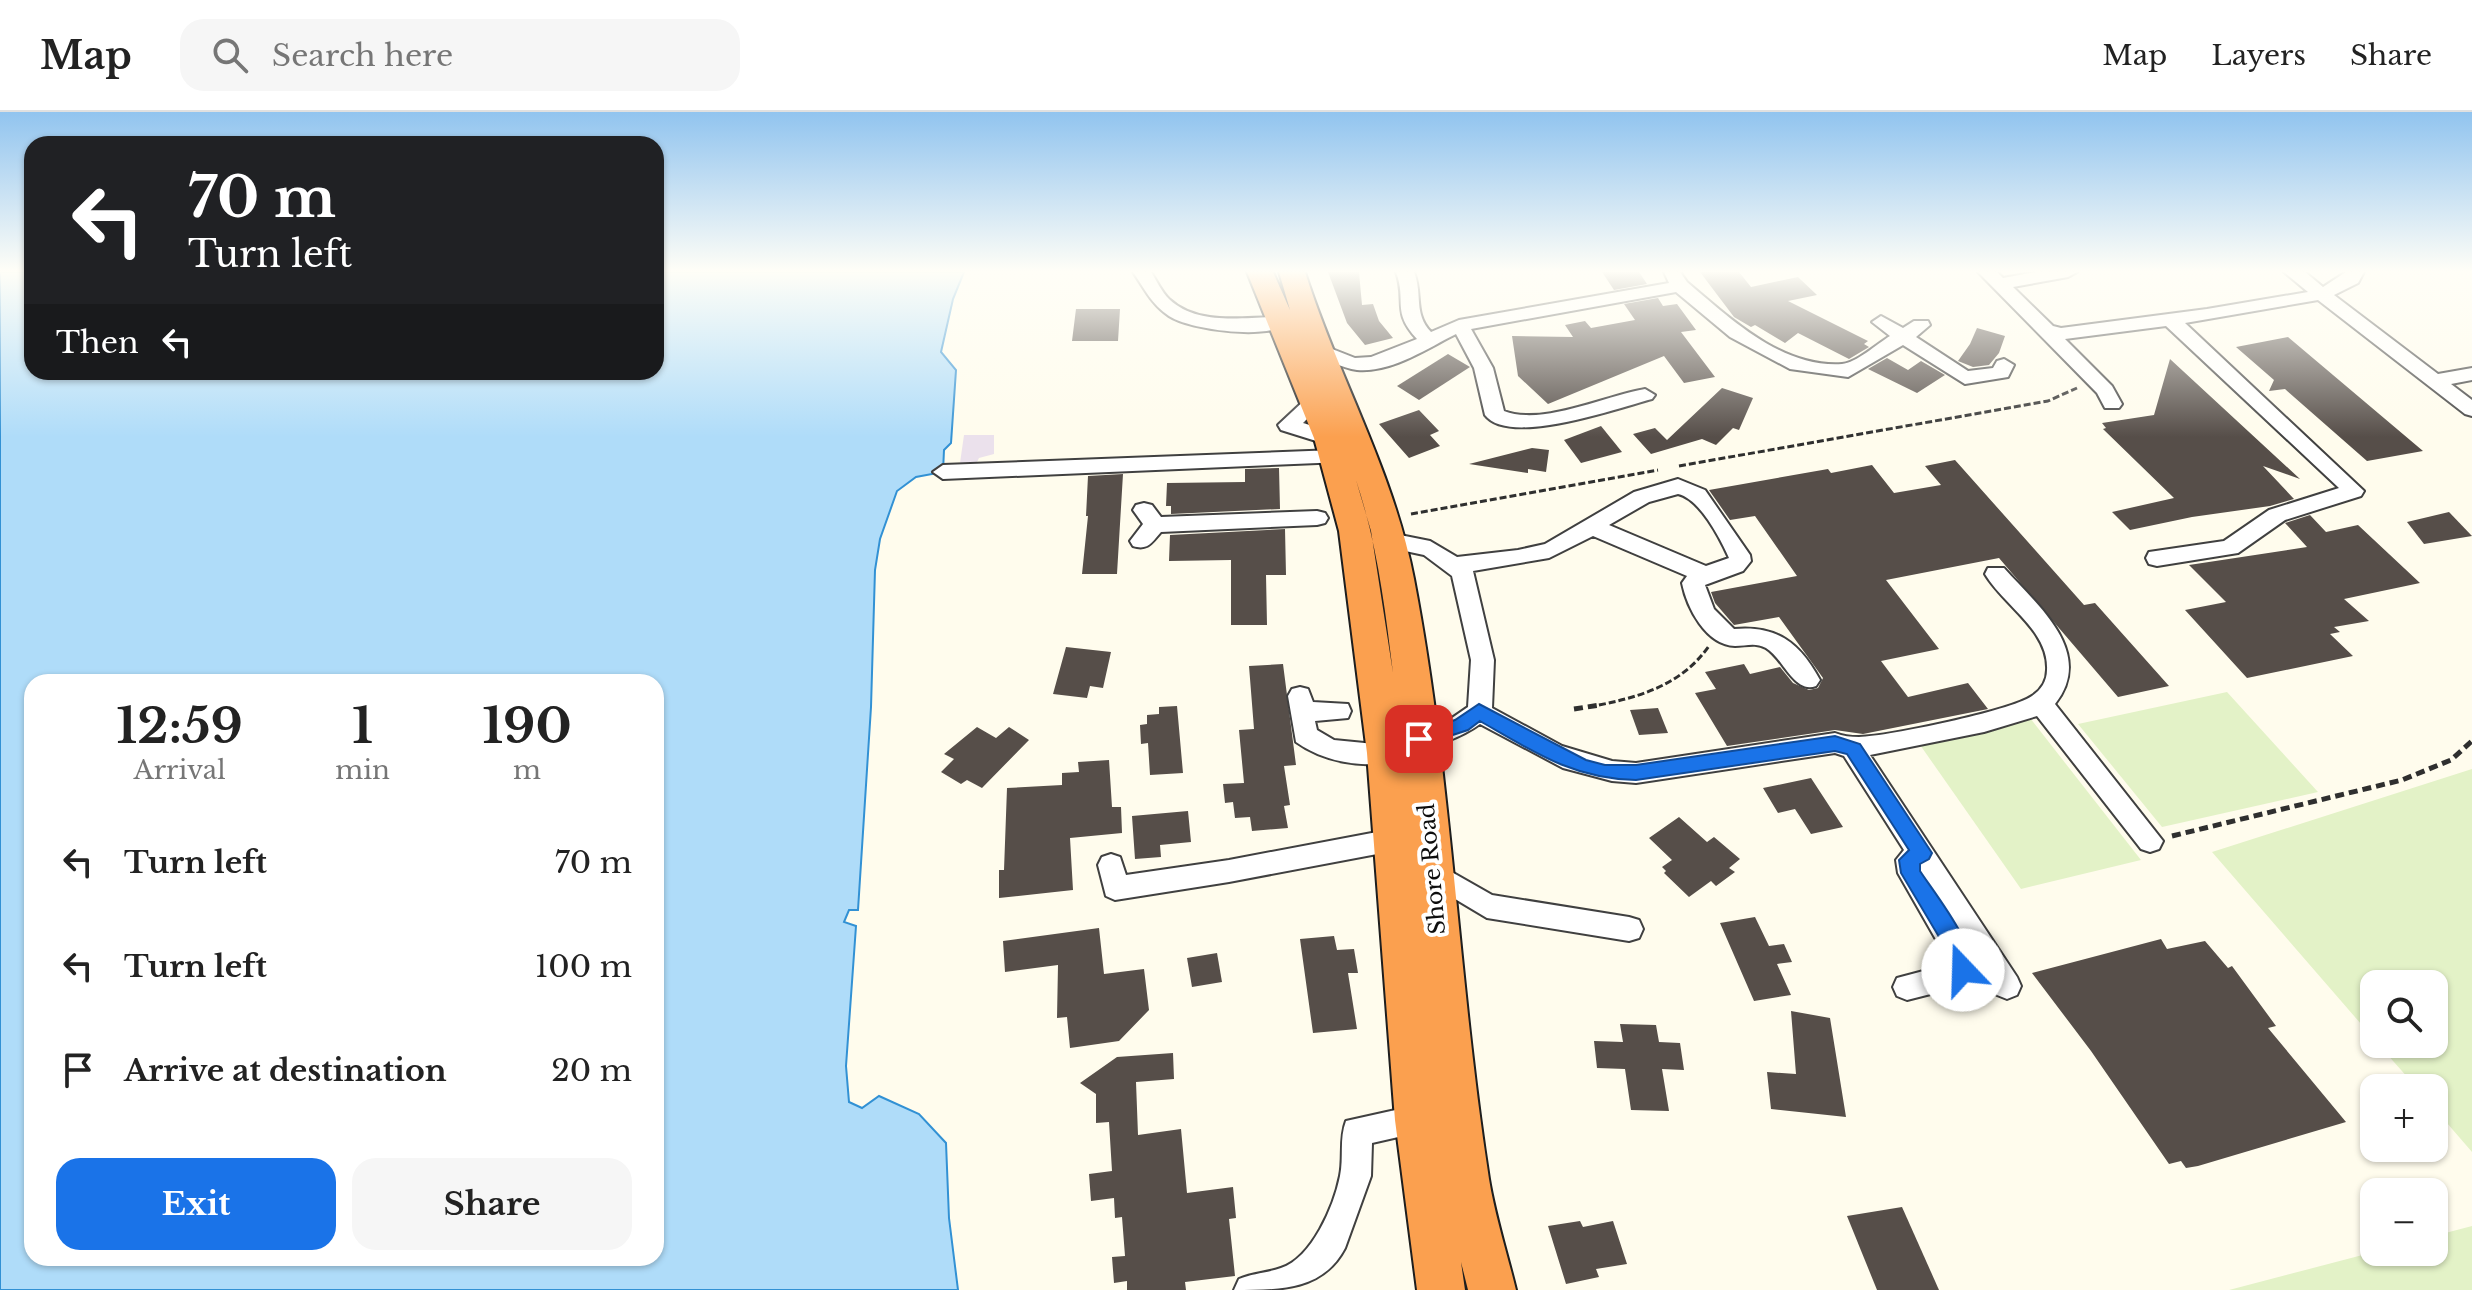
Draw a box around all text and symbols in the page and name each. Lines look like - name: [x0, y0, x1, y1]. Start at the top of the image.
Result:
- search box: [180, 19, 740, 91]
- text: Map: [40, 32, 132, 79]
- icon: search: [208, 33, 252, 77]
- text: Search here: [272, 37, 453, 74]
- text: Map: [2102, 38, 2167, 73]
- text: Layers: [2211, 38, 2306, 73]
- text: Share: [2350, 38, 2432, 73]
- text: 70 m: [188, 163, 336, 232]
- icon: left: [56, 168, 160, 272]
- text: Turn left: [188, 232, 352, 277]
- icon: left: [155, 320, 199, 364]
- text: Then: [56, 324, 139, 361]
- text: 12:59: [116, 696, 243, 756]
- text: 1: [352, 696, 373, 756]
- text: 190: [482, 696, 572, 756]
- pin: [1385, 705, 1453, 773]
- icon: arrive: [1397, 717, 1441, 761]
- text: Arrival: [134, 754, 226, 786]
- text: min: [335, 754, 390, 786]
- text: m: [513, 754, 541, 786]
- street label: Shore Road: [1413, 802, 1451, 936]
- icon: left: [56, 840, 100, 884]
- text: Turn left: [124, 844, 267, 881]
- text: 70 m: [555, 844, 632, 881]
- position arrow: [1921, 928, 2005, 1012]
- icon: left: [56, 944, 100, 988]
- text: Turn left: [124, 948, 267, 985]
- text: 100 m: [535, 948, 632, 985]
- map controls: [2360, 970, 2448, 1266]
- button: search: [2360, 970, 2448, 1058]
- icon: arrive: [56, 1048, 100, 1092]
- text: Arrive at destination: [124, 1052, 447, 1089]
- text: 20 m: [551, 1052, 632, 1089]
- button: +: [2360, 1074, 2448, 1162]
- button: Exit: [56, 1158, 336, 1250]
- button: Share: [352, 1158, 632, 1250]
- button: −: [2360, 1178, 2448, 1266]

